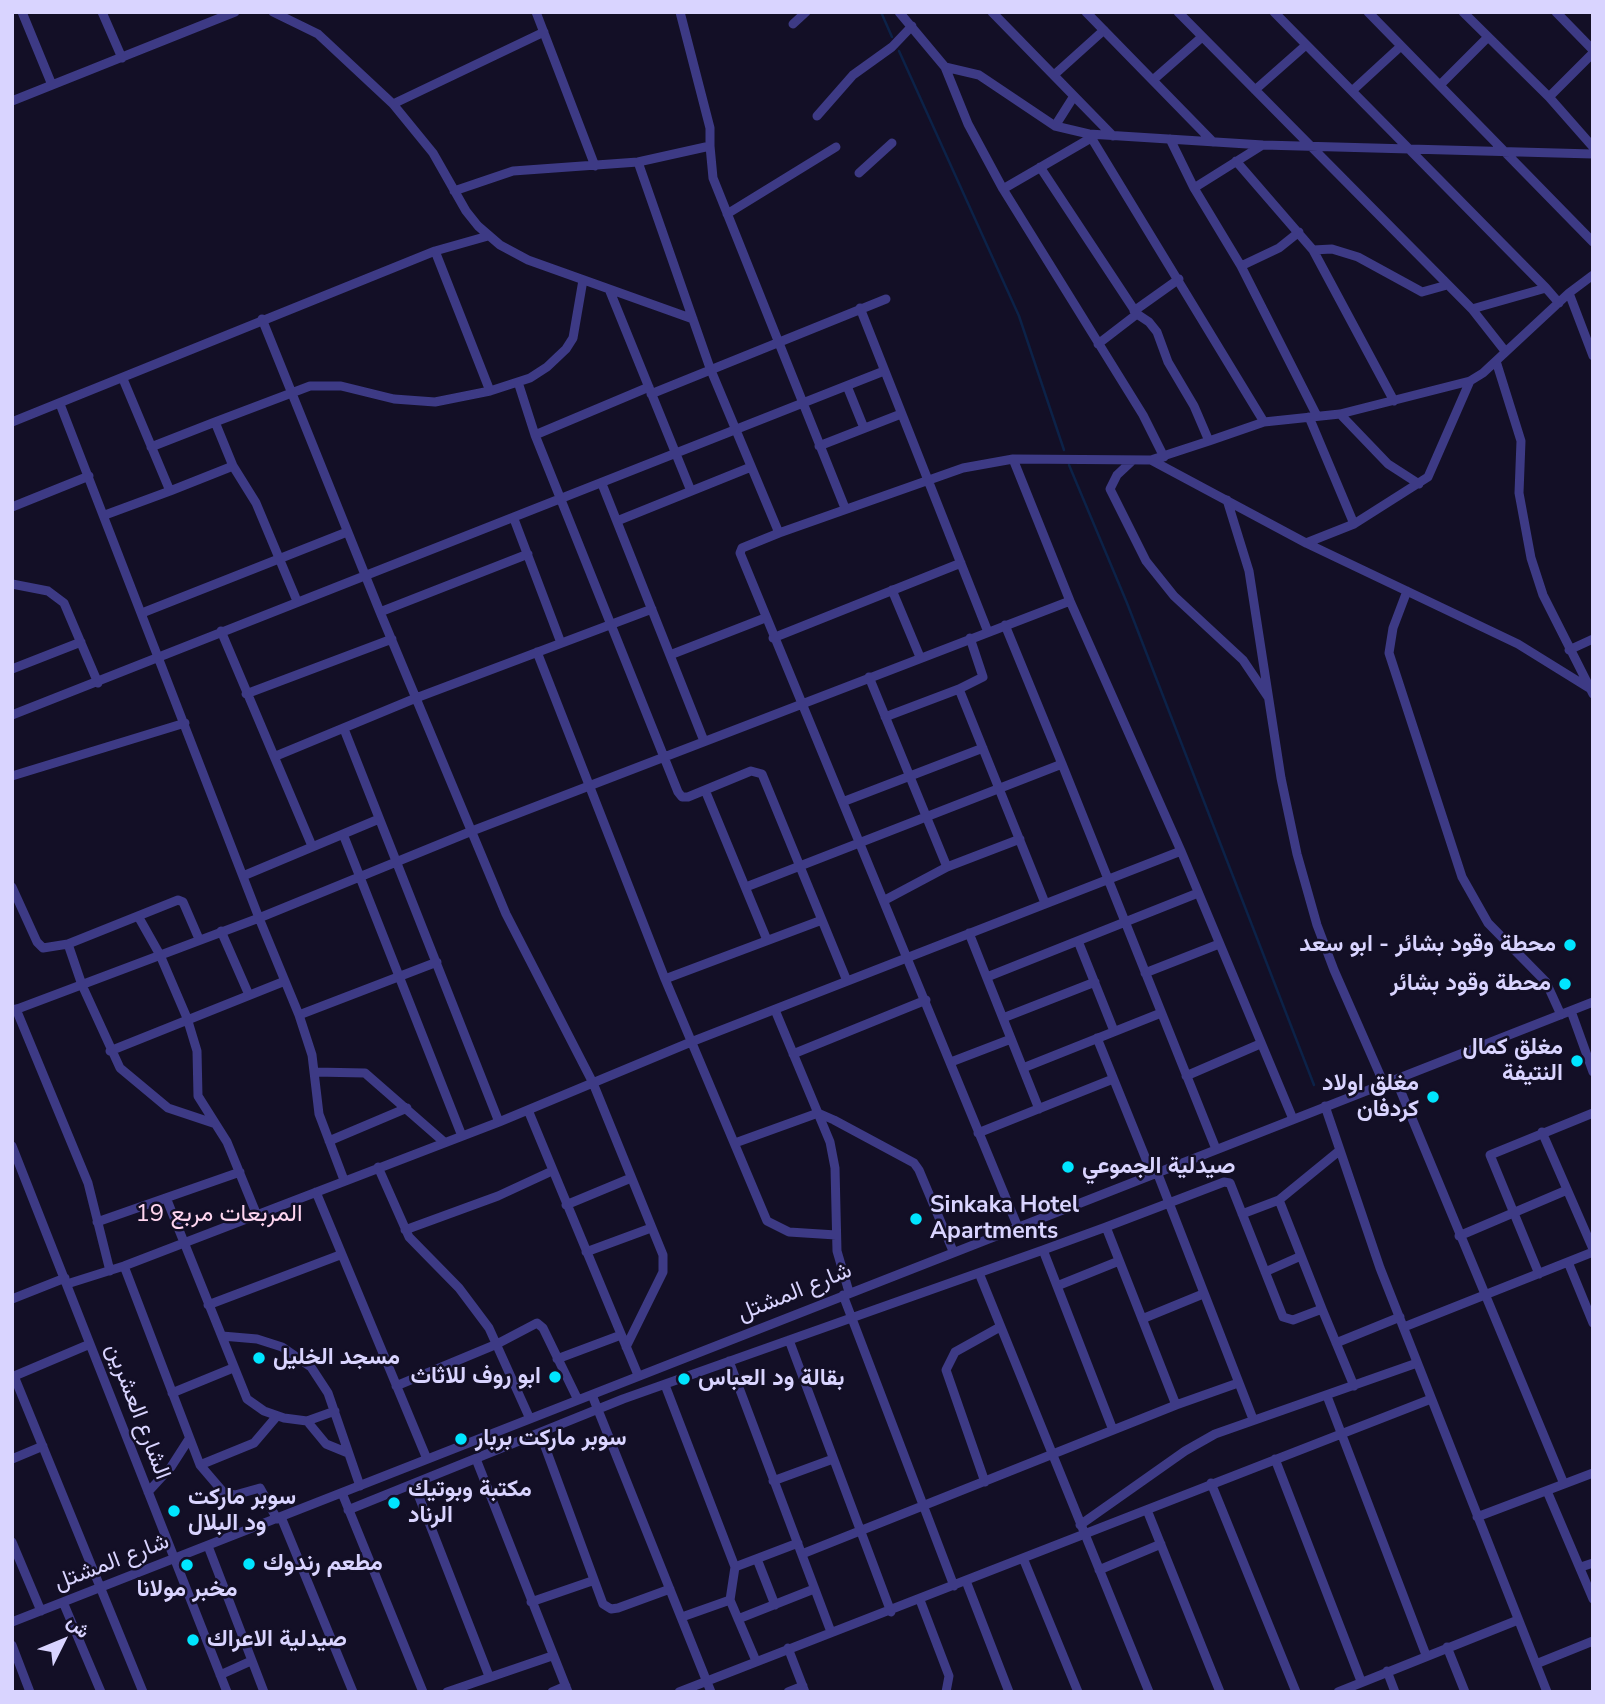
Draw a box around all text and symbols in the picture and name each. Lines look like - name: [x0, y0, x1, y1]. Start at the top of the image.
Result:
- place label: محطة وقود بشائر - ابو سعد: [1299, 931, 1556, 959]
- marker: محطة وقود بشائر - ابو سعد: [1562, 937, 1578, 953]
- place label: محطة وقود بشائر: [1390, 970, 1551, 998]
- marker: محطة وقود بشائر: [1557, 976, 1573, 992]
- place label: مغلق كمال النتيفة: [1463, 1034, 1563, 1088]
- marker: مغلق كمال النتيفة: [1569, 1053, 1585, 1069]
- place label: مغلق اولاد كردفان: [1322, 1070, 1419, 1124]
- marker: مغلق اولاد كردفان: [1425, 1089, 1441, 1105]
- place label: صيدلية الجموعي: [1082, 1153, 1235, 1181]
- marker: صيدلية الجموعي: [1060, 1159, 1076, 1175]
- place label: Sinkaka Hotel Apartments: [930, 1192, 1079, 1246]
- district label: المربعات مربع 19: [135, 1201, 303, 1229]
- marker: Sinkaka Hotel Apartments: [908, 1211, 924, 1227]
- street label: شارع المشتل: [734, 1258, 856, 1328]
- street label: الشارع العشرين: [98, 1340, 176, 1484]
- place label: مسجد الخليل: [273, 1344, 400, 1372]
- marker: مسجد الخليل: [251, 1350, 267, 1366]
- place label: ابو روف للاثاث: [410, 1363, 541, 1391]
- place label: بقالة ود العباس: [698, 1365, 844, 1393]
- marker: ابو روف للاثاث: [547, 1369, 563, 1385]
- marker: بقالة ود العباس: [676, 1371, 692, 1387]
- place label: سوبر ماركت بربار: [475, 1425, 627, 1453]
- marker: سوبر ماركت بربار: [453, 1431, 469, 1447]
- place label: مكتبة وبوتيك الرناد: [408, 1476, 532, 1530]
- place label: سوبر ماركت ود البلال: [188, 1484, 296, 1538]
- marker: مكتبة وبوتيك الرناد: [386, 1495, 402, 1511]
- marker: سوبر ماركت ود البلال: [166, 1503, 182, 1519]
- street label: شارع المشتل: [51, 1528, 173, 1598]
- place label: مطعم رندوك: [263, 1550, 383, 1578]
- marker: مطعم رندوك: [241, 1556, 257, 1572]
- marker: مخبر مولانا: [179, 1557, 195, 1573]
- place label: مخبر مولانا: [136, 1576, 238, 1604]
- north arrow: [28, 1606, 98, 1676]
- text: ش: [61, 1609, 96, 1644]
- place label: صيدلية الاعراك: [207, 1626, 347, 1654]
- marker: صيدلية الاعراك: [185, 1632, 201, 1648]

